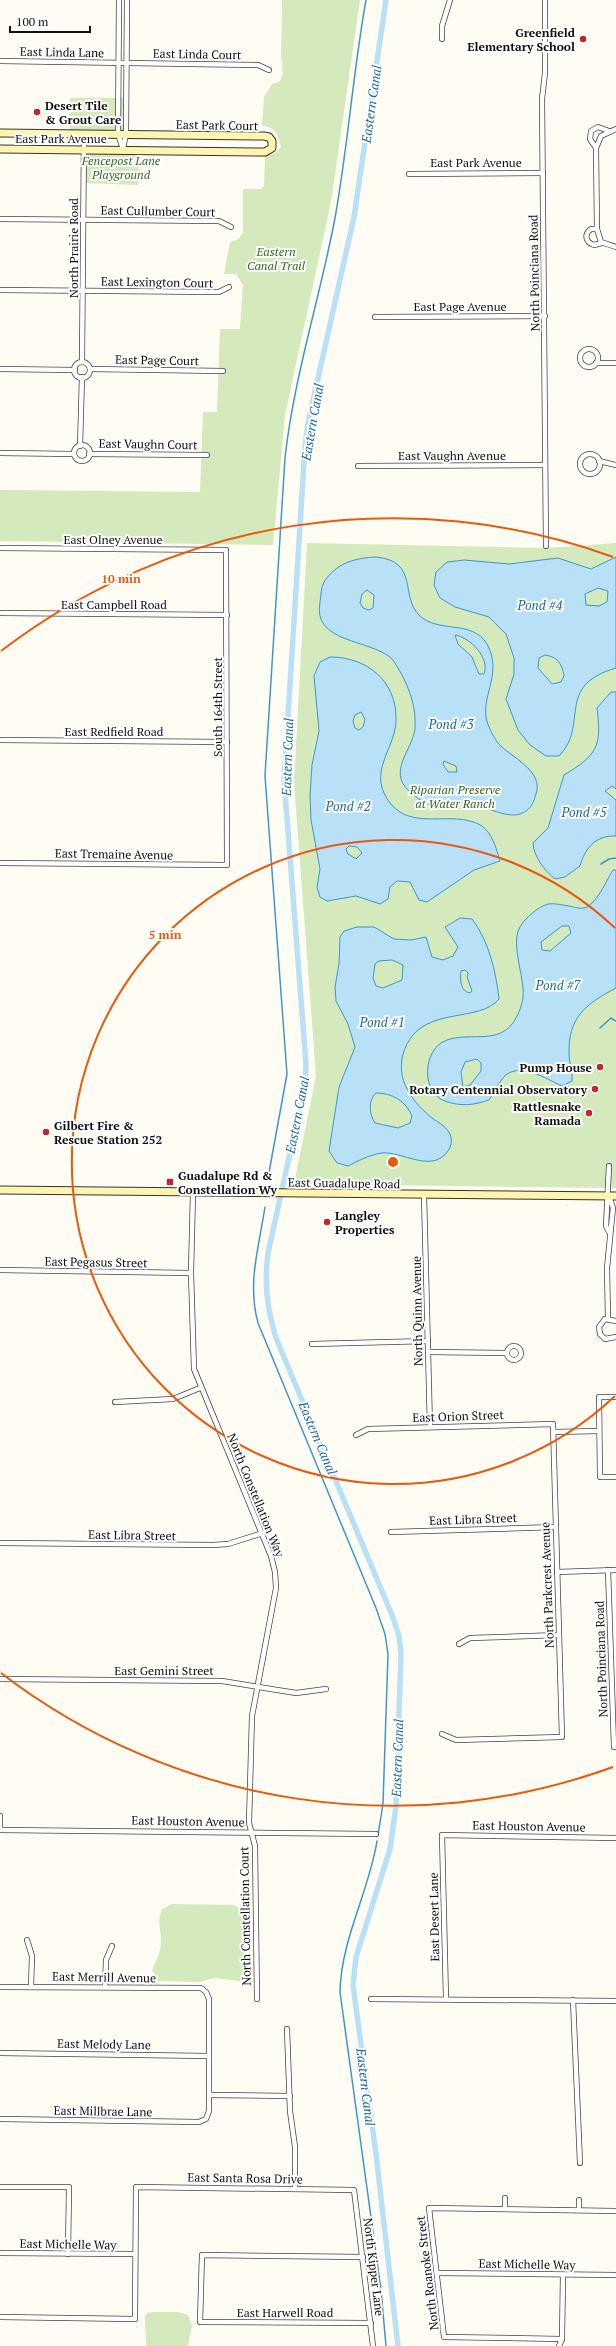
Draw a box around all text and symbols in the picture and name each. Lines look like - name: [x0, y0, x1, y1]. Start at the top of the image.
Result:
- scale bar: [10, 8, 90, 34]
- text: 100 m: [16, 14, 49, 29]
- place label: Greenfield Elementary School: [467, 25, 576, 54]
- marker: Greenfield Elementary School: [578, 34, 588, 44]
- street label: East Linda Lane: [20, 44, 104, 60]
- street label: East Linda Court: [153, 46, 242, 62]
- water label: Eastern Canal: [357, 64, 385, 145]
- place label: Desert Tile & Grout Care: [45, 98, 122, 127]
- marker: Desert Tile & Grout Care: [32, 107, 42, 117]
- street label: East Park Court: [176, 117, 259, 133]
- street label: East Park Avenue: [15, 131, 107, 146]
- park label: Fencepost Lane Playground: [81, 153, 161, 182]
- street label: East Park Avenue: [430, 155, 522, 170]
- street label: North Prairie Road: [66, 198, 81, 298]
- street label: East Cullumber Court: [100, 202, 216, 220]
- street label: North Poinciana Road: [525, 214, 543, 331]
- park label: Eastern Canal Trail: [247, 244, 306, 273]
- street label: East Lexington Court: [101, 274, 214, 290]
- street label: East Page Avenue: [413, 299, 507, 314]
- street label: East Page Court: [115, 352, 200, 368]
- water label: Eastern Canal: [296, 382, 328, 463]
- street label: East Vaughn Court: [98, 436, 198, 452]
- street label: East Vaughn Avenue: [398, 448, 506, 463]
- street label: East Olney Avenue: [63, 532, 163, 547]
- text: 10 min: [101, 571, 141, 586]
- water label: Pond #4: [517, 596, 563, 614]
- street label: East Campbell Road: [61, 597, 167, 612]
- street label: South 164th Street: [210, 656, 225, 757]
- water label: Pond #3: [428, 715, 475, 733]
- water label: Eastern Canal: [277, 717, 297, 797]
- street label: East Redfield Road: [65, 724, 164, 739]
- park label: Riparian Preserve at Water Ranch: [409, 782, 501, 811]
- water label: Pond #2: [325, 797, 371, 815]
- water label: Pond #5: [561, 803, 608, 821]
- street label: East Tremaine Avenue: [55, 845, 173, 863]
- text: 5 min: [149, 927, 182, 942]
- water label: Pond #7: [535, 976, 581, 994]
- water label: Pond #1: [359, 1013, 404, 1031]
- place label: Pump House: [520, 1060, 593, 1075]
- marker: Pump House: [595, 1062, 605, 1072]
- water label: Eastern Canal: [281, 1075, 313, 1156]
- place label: Rotary Centennial Observatory: [409, 1082, 588, 1097]
- marker: Rotary Centennial Observatory: [590, 1084, 600, 1094]
- place label: Rattlesnake Ramada: [513, 1099, 582, 1128]
- marker: Rattlesnake Ramada: [584, 1108, 594, 1118]
- place label: Gilbert Fire & Rescue Station 252: [54, 1118, 162, 1147]
- marker: Gilbert Fire & Rescue Station 252: [41, 1127, 51, 1137]
- centre of rings: [386, 1155, 400, 1169]
- place label: Guadalupe Rd & Constellation Wy: [178, 1168, 277, 1197]
- street label: East Guadalupe Road: [288, 1175, 401, 1191]
- marker: Guadalupe Rd & Constellation Wy: [165, 1177, 175, 1187]
- place label: Langley Properties: [335, 1208, 395, 1237]
- marker: Langley Properties: [322, 1217, 332, 1227]
- street label: East Pegasus Street: [44, 1254, 148, 1270]
- street label: North Quinn Avenue: [409, 1256, 425, 1366]
- water label: Eastern Canal: [294, 1398, 342, 1478]
- street label: East Orion Street: [412, 1407, 504, 1425]
- street label: North Constellation Way: [224, 1431, 288, 1560]
- street label: East Libra Street: [429, 1510, 518, 1528]
- street label: North Parkcrest Avenue: [537, 1522, 557, 1648]
- street label: East Libra Street: [88, 1527, 177, 1543]
- street label: North Poinciana Road: [591, 1600, 611, 1718]
- street label: East Gemini Street: [114, 1663, 214, 1678]
- water label: Eastern Canal: [387, 1718, 407, 1798]
- street label: East Houston Avenue: [131, 1813, 245, 1829]
- street label: East Houston Avenue: [472, 1818, 586, 1834]
- street label: North Constellation Court: [236, 1846, 254, 1986]
- street label: East Desert Lane: [426, 1872, 442, 1962]
- street label: East Merrill Avenue: [52, 1969, 156, 1985]
- street label: East Melody Lane: [57, 2036, 151, 2052]
- water label: Eastern Canal: [352, 2046, 380, 2127]
- street label: East Millbrae Lane: [53, 2103, 153, 2119]
- street label: East Santa Rosa Drive: [187, 2169, 303, 2187]
- street label: North Roanoke Street: [412, 2214, 441, 2331]
- street label: North Kipper Lane: [361, 2217, 387, 2317]
- street label: East Michelle Way: [19, 2236, 118, 2252]
- street label: East Michelle Way: [478, 2256, 577, 2272]
- street label: East Harwell Road: [237, 2305, 334, 2320]

